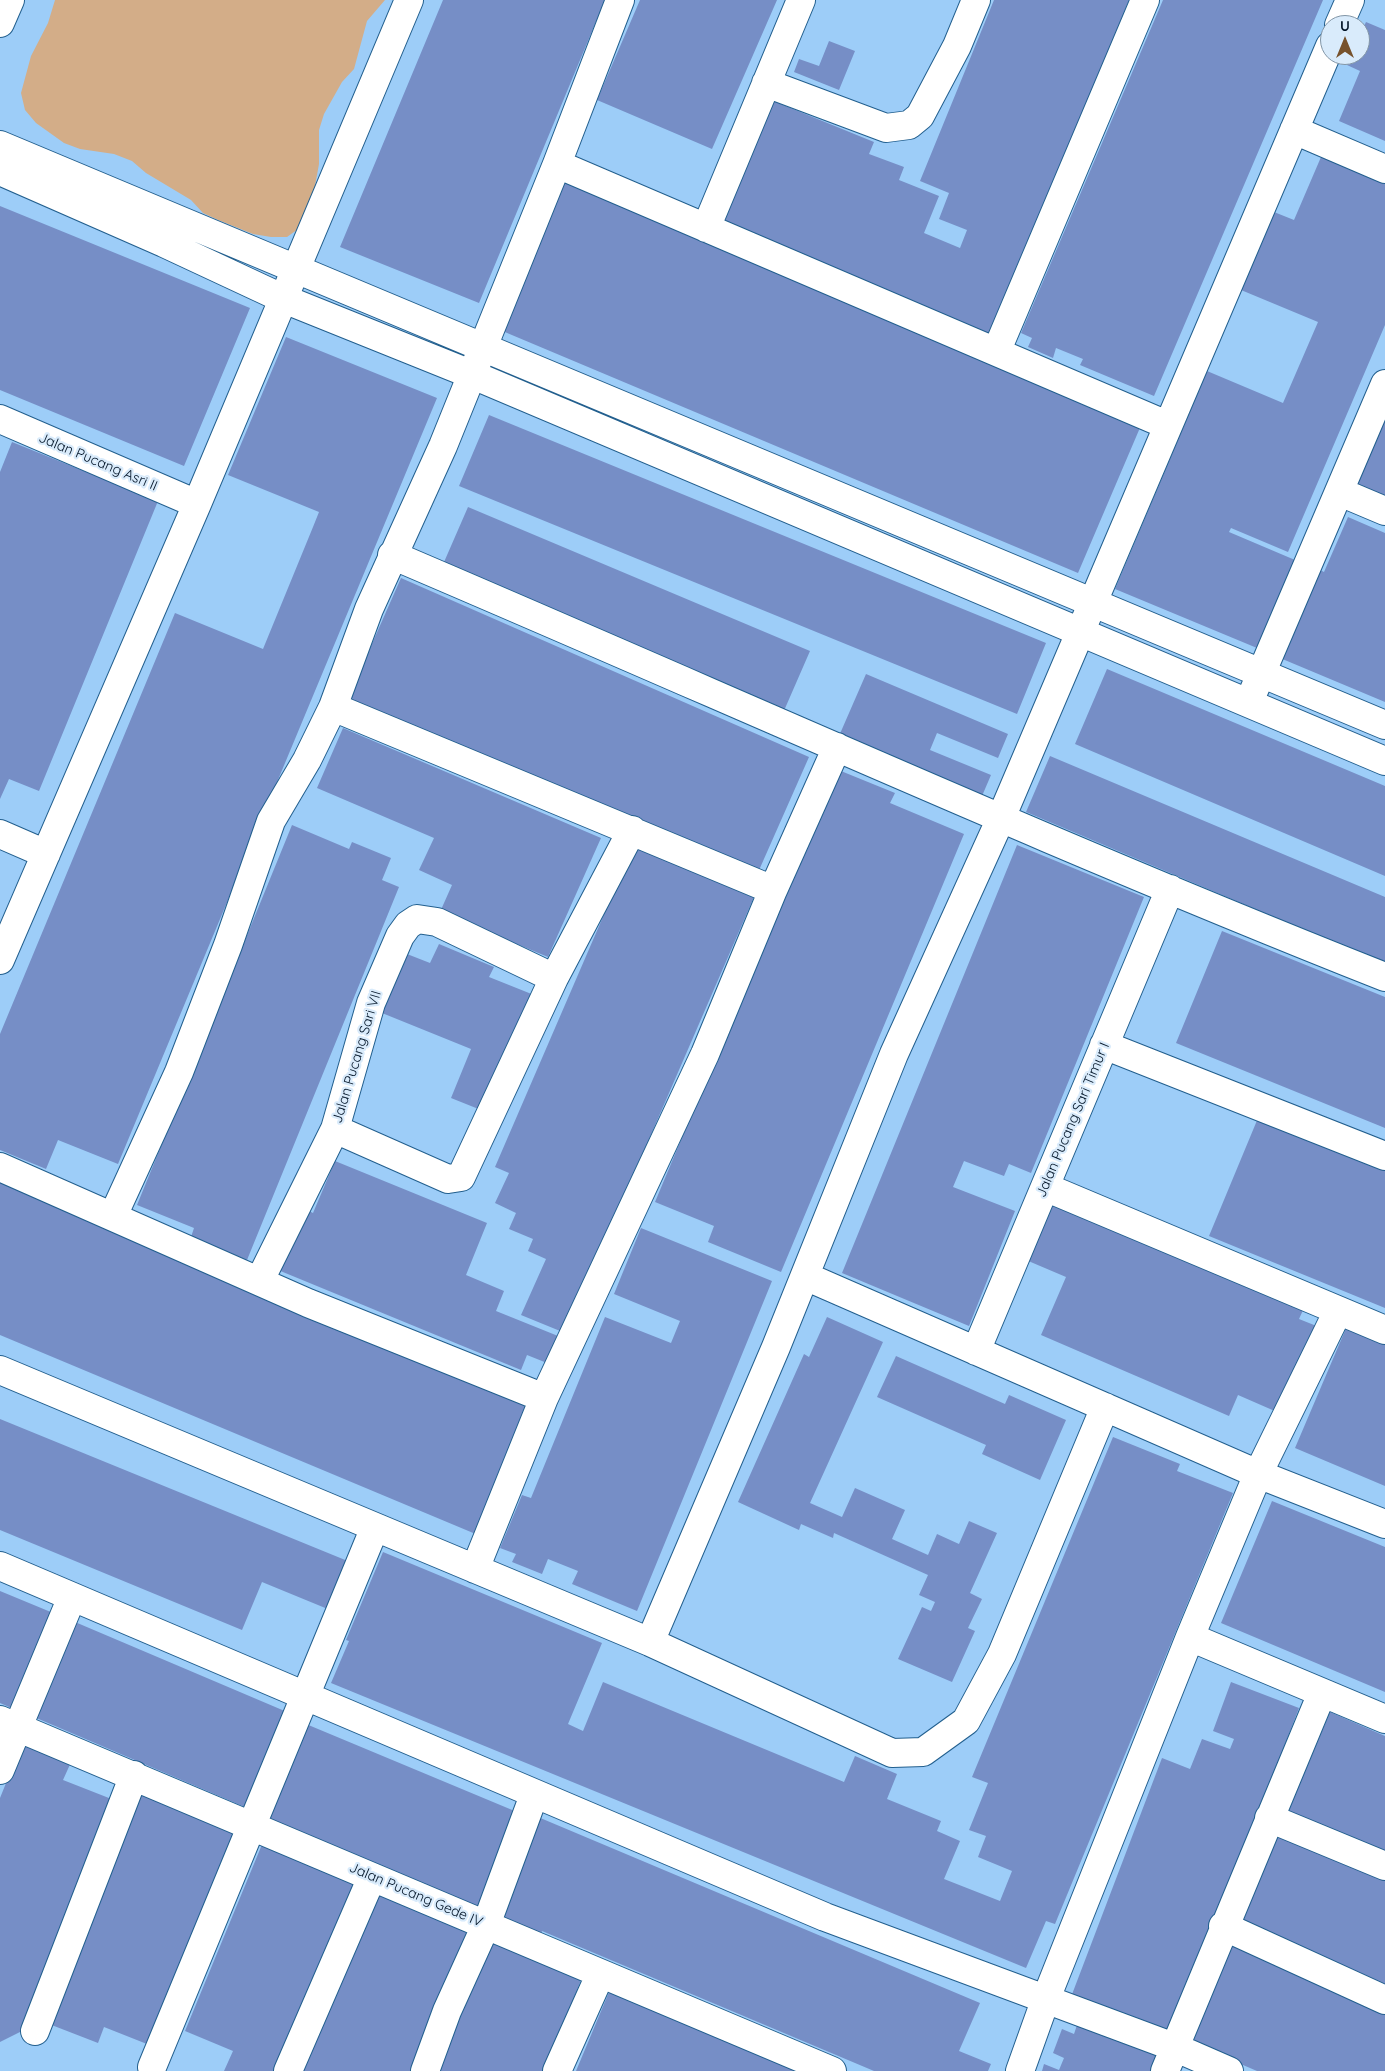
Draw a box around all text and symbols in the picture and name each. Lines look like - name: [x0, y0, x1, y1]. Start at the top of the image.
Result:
- north arrow: [1320, 15, 1370, 65]
- text: U: [1340, 17, 1350, 35]
- street label: Jalan Pucang Asri II: [36, 429, 160, 495]
- street label: Jalan Pucang Sari VII: [329, 989, 385, 1125]
- street label: Jalan Pucang Sari Timur I: [1033, 1040, 1113, 1200]
- street label: Jalan Pucang Gede IV: [347, 1859, 485, 1931]

